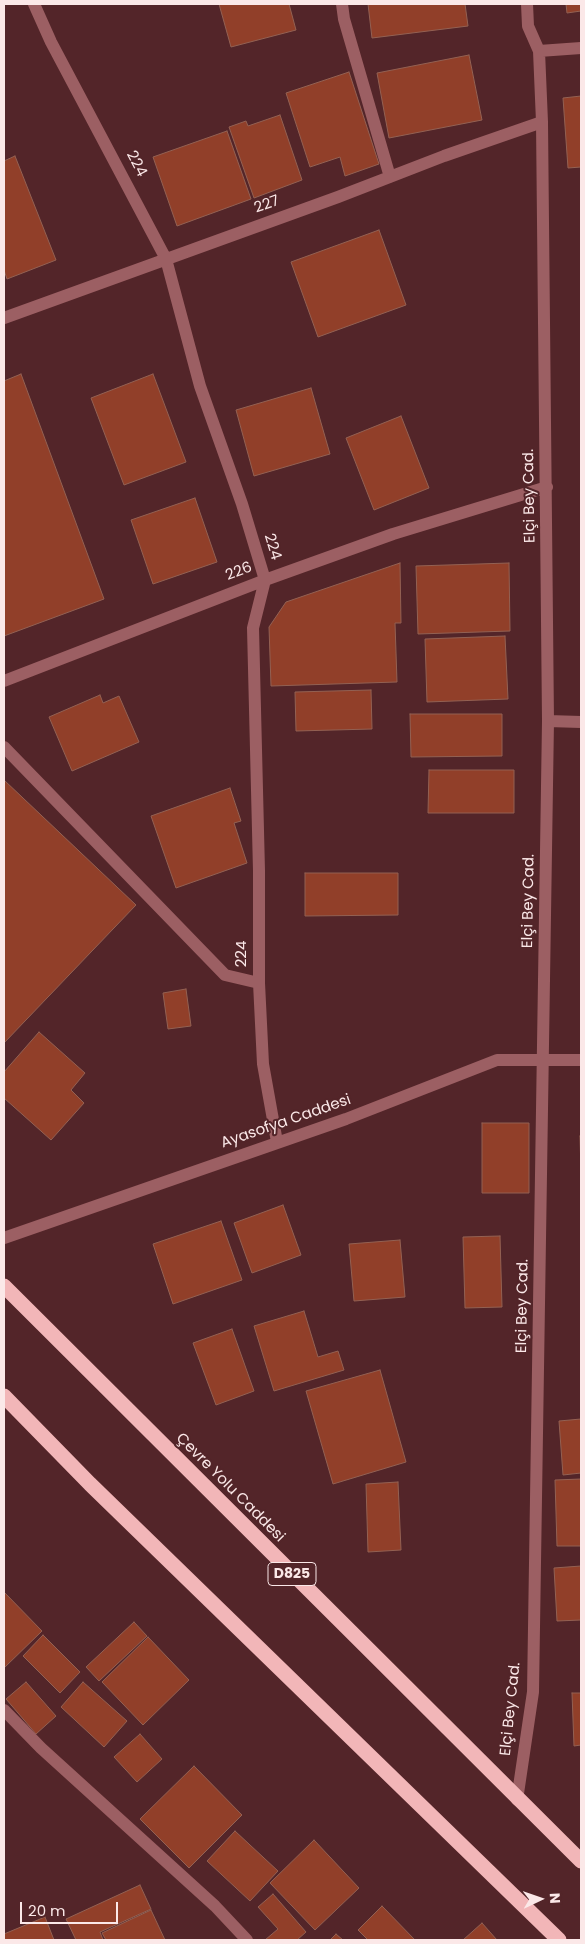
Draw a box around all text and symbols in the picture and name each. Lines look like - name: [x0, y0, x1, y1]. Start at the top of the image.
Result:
- street label: 224: [122, 148, 150, 180]
- street label: 227: [252, 192, 282, 218]
- street label: Elçi Bey Cad.: [520, 449, 540, 543]
- street label: 224: [259, 532, 285, 562]
- street label: 226: [223, 559, 255, 585]
- street label: Elçi Bey Cad.: [519, 854, 539, 948]
- street label: 224: [233, 941, 251, 967]
- street label: Ayasofya Caddesi: [219, 1091, 353, 1153]
- street label: Elçi Bey Cad.: [513, 1259, 533, 1353]
- street label: Çevre Yolu Caddesi: [172, 1430, 288, 1546]
- road number: D825: [268, 1562, 316, 1586]
- street label: Elçi Bey Cad.: [497, 1661, 525, 1757]
- north arrow: [515, 1874, 565, 1924]
- scale bar: [22, 1892, 120, 1924]
- text: N: [545, 1892, 565, 1904]
- text: 20 m: [28, 1900, 66, 1921]

